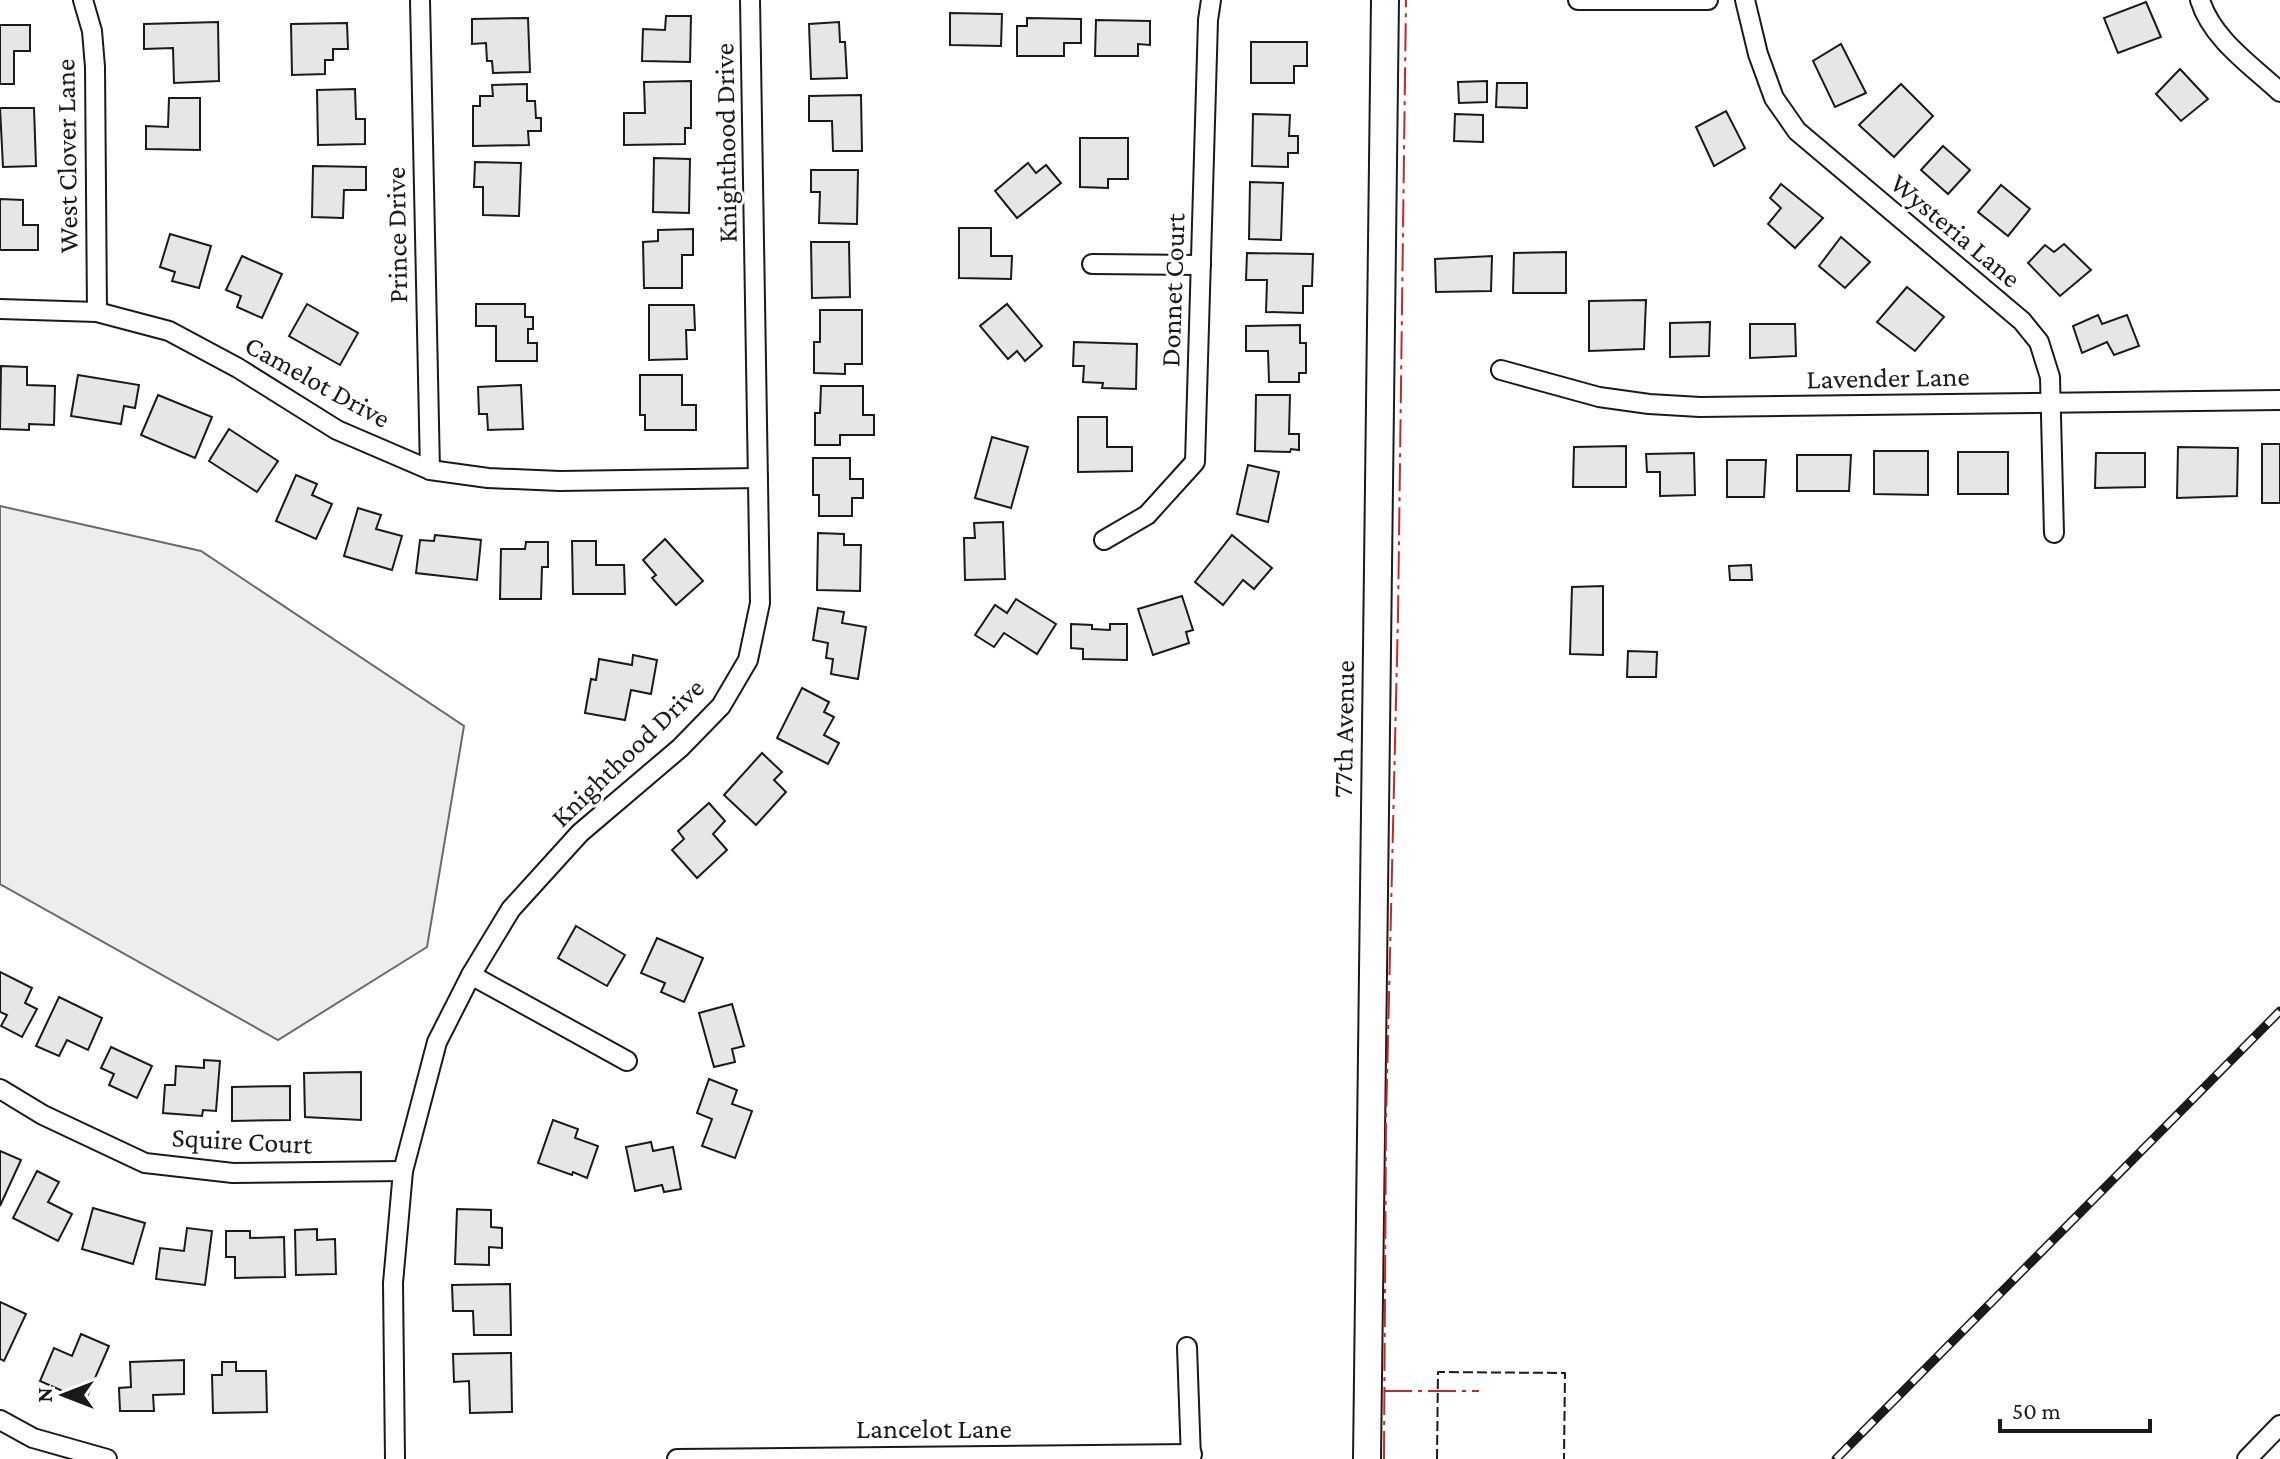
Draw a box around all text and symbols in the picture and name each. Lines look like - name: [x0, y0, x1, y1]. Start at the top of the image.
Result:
- street label: Knighthood Drive: [708, 43, 743, 243]
- street label: West Clover Lane: [49, 58, 84, 253]
- street label: Prince Drive: [380, 167, 413, 303]
- street label: Wysteria Lane: [1884, 167, 2027, 294]
- street label: Donnet Court: [1154, 212, 1191, 367]
- street label: Camelot Drive: [240, 329, 396, 434]
- street label: Lavender Lane: [1806, 361, 1970, 394]
- street label: 77th Avenue: [1327, 660, 1360, 798]
- street label: Knighthood Drive: [545, 672, 710, 833]
- street label: Squire Court: [171, 1121, 314, 1160]
- north arrow: [24, 1355, 104, 1435]
- scale bar: [2000, 1383, 2150, 1433]
- text: N: [32, 1388, 57, 1403]
- text: 50 m: [2012, 1397, 2061, 1424]
- street label: Lancelot Lane: [856, 1413, 1012, 1444]

